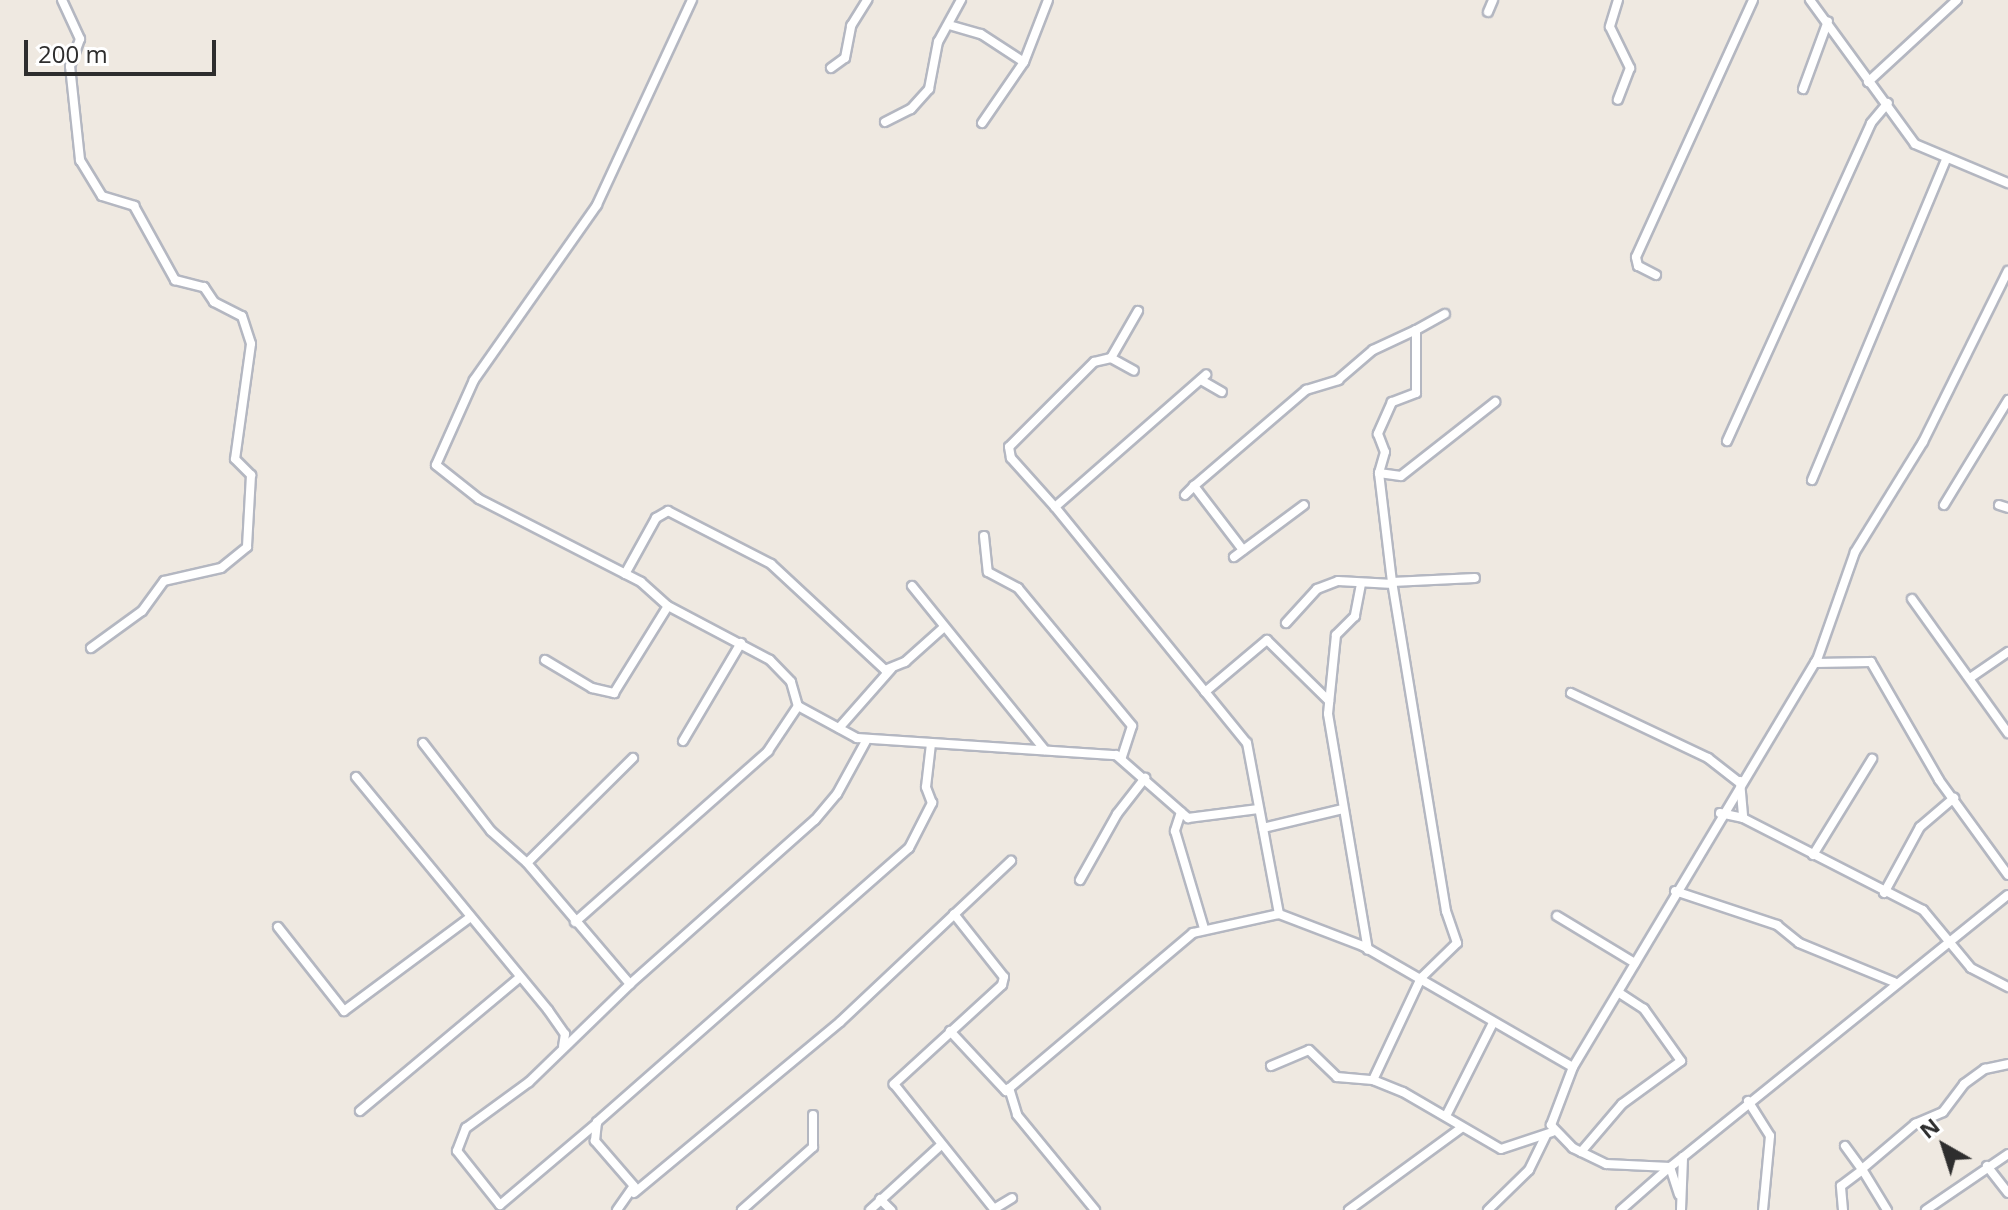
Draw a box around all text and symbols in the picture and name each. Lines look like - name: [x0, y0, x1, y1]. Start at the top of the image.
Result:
- scale bar: [28, 24, 220, 74]
- text: 200 m: [38, 37, 108, 70]
- north arrow: [1904, 1106, 1984, 1186]
- text: N: [1912, 1110, 1945, 1145]

